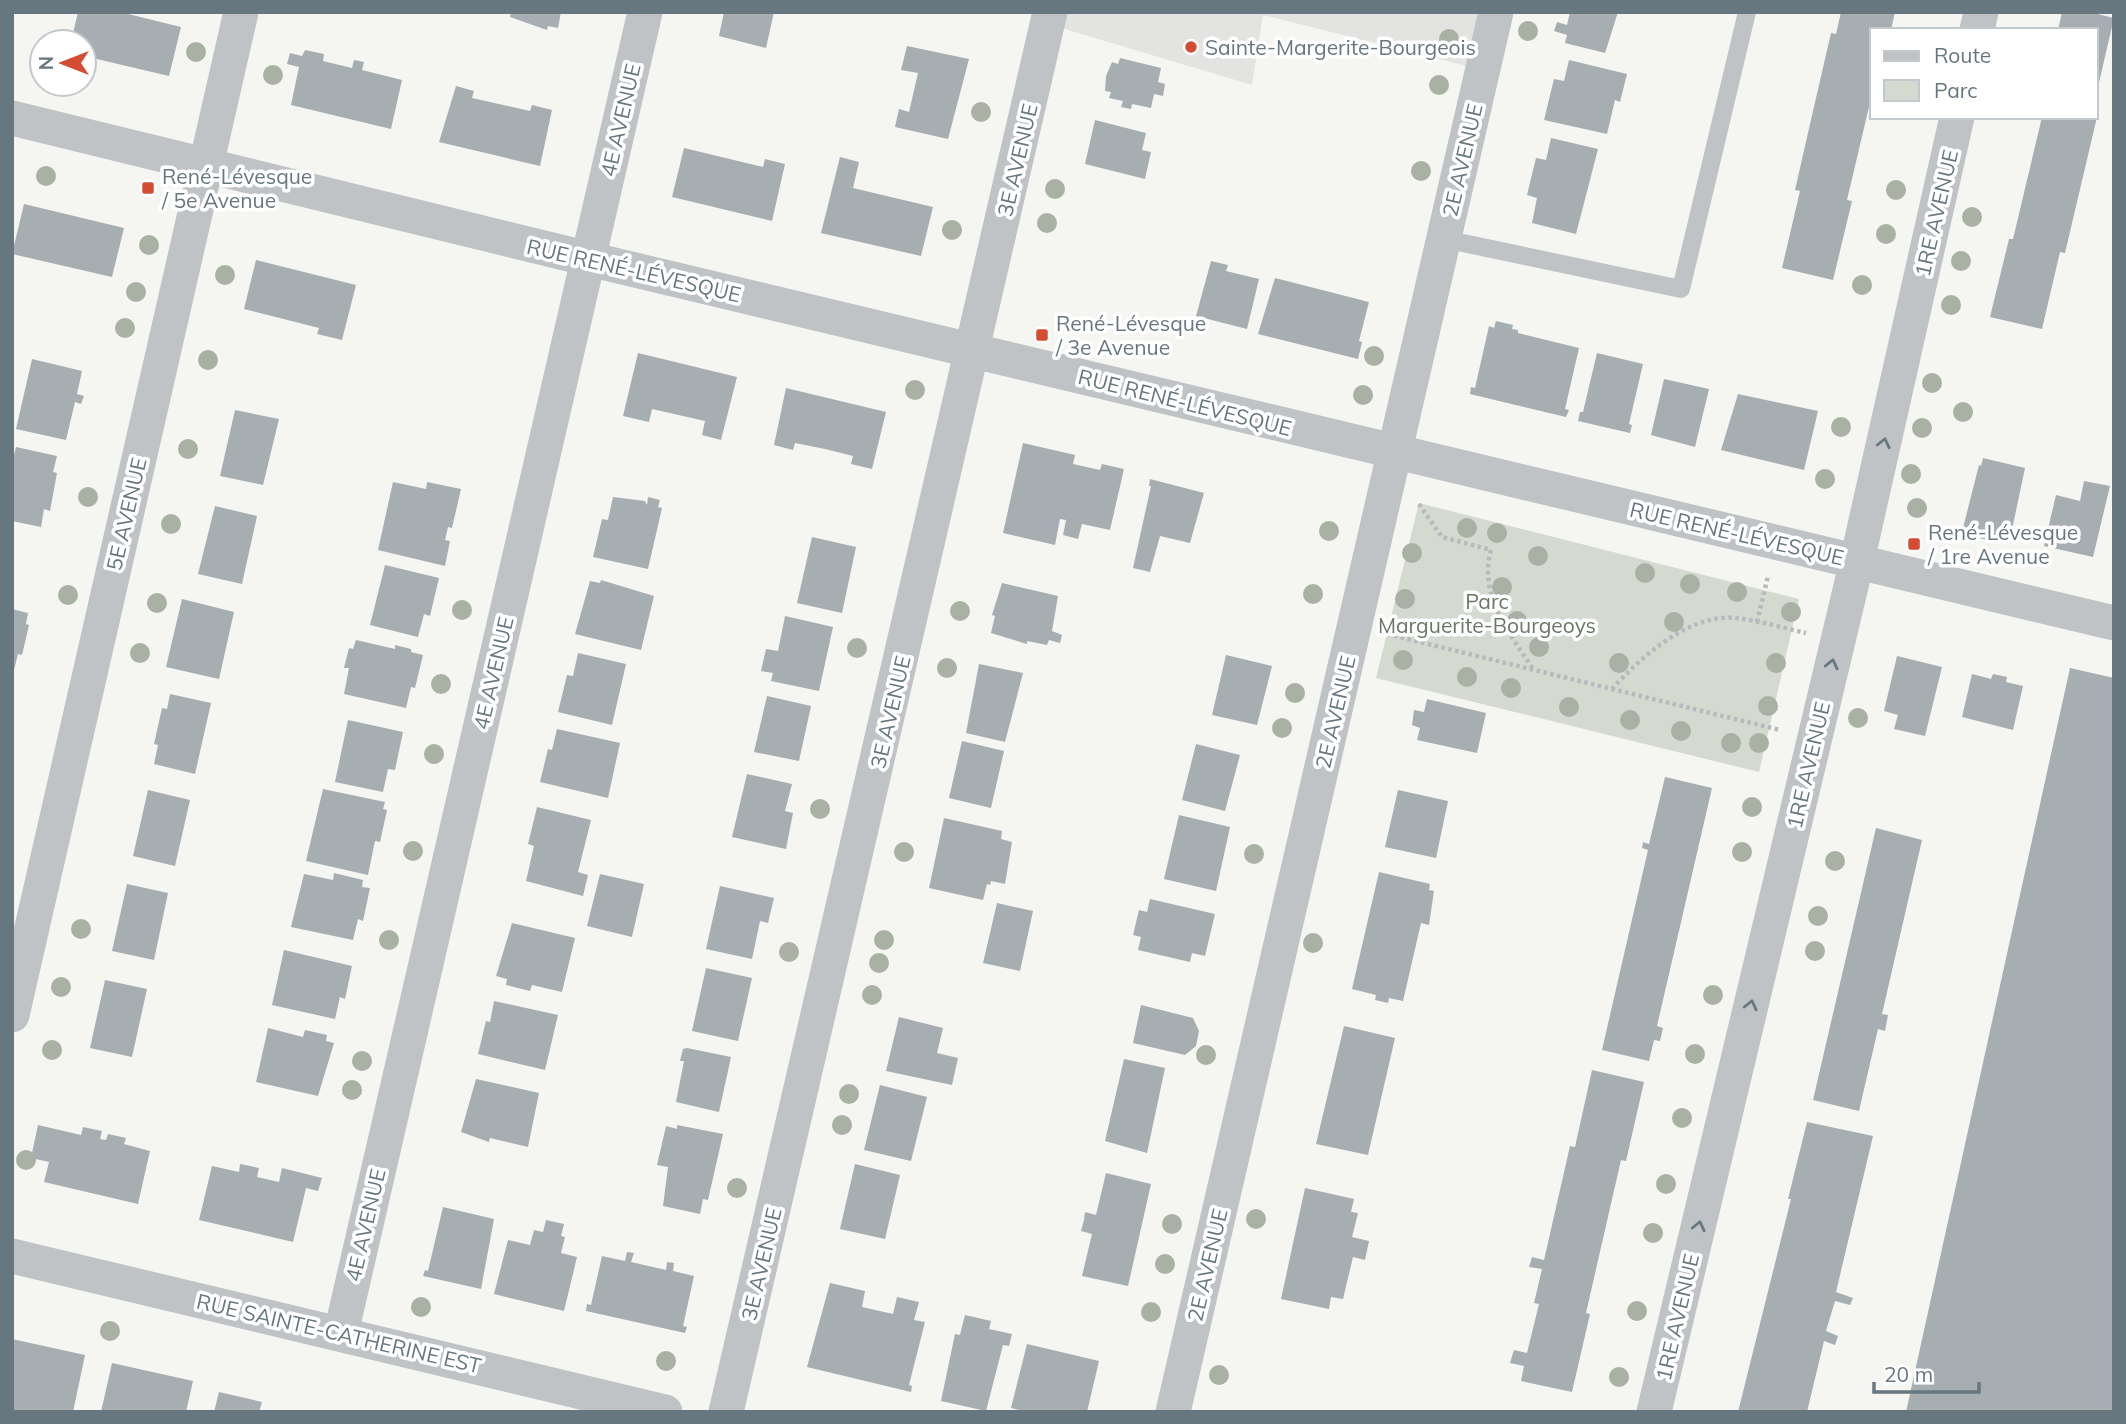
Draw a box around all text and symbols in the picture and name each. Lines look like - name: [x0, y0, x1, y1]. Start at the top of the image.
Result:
- north arrow: [28, 28, 98, 98]
- legend: [1870, 28, 2098, 119]
- place label: Sainte-Margerite-Bourgeois: [1205, 34, 1476, 60]
- marker: Sainte-Margerite-Bourgeois: [1183, 39, 1199, 55]
- text: Route: [1934, 42, 1991, 68]
- text: N: [34, 56, 58, 70]
- street label: 4E AVENUE: [594, 61, 646, 179]
- text: Parc: [1934, 77, 1978, 103]
- street label: 3E AVENUE: [991, 101, 1043, 219]
- street label: 2E AVENUE: [1436, 101, 1488, 219]
- street label: 1RE AVENUE: [1909, 147, 1963, 279]
- place label: René-Lévesque / 5e Avenue: [161, 163, 312, 213]
- marker: René-Lévesque / 5e Avenue: [140, 180, 156, 196]
- street label: RUE RENÉ-LÉVESQUE: [524, 233, 744, 307]
- place label: René-Lévesque / 3e Avenue: [1055, 310, 1206, 360]
- marker: René-Lévesque / 3e Avenue: [1034, 327, 1050, 343]
- street label: RUE RENÉ-LÉVESQUE: [1076, 363, 1294, 441]
- one-way arrow: [1876, 437, 1890, 449]
- street label: 5E AVENUE: [100, 455, 152, 573]
- street label: RUE RENÉ-LÉVESQUE: [1627, 496, 1847, 570]
- place label: René-Lévesque / 1re Avenue: [1927, 519, 2078, 569]
- marker: René-Lévesque / 1re Avenue: [1906, 536, 1922, 552]
- park label: Parc Marguerite-Bourgeoys: [1378, 588, 1596, 638]
- street label: 4E AVENUE: [467, 614, 519, 732]
- street label: 3E AVENUE: [864, 653, 916, 771]
- street label: 2E AVENUE: [1309, 653, 1361, 771]
- one-way arrow: [1824, 658, 1839, 670]
- street label: 1RE AVENUE: [1781, 699, 1835, 831]
- one-way arrow: [1743, 999, 1758, 1011]
- street label: 4E AVENUE: [339, 1166, 391, 1284]
- street label: 3E AVENUE: [735, 1205, 787, 1323]
- street label: 2E AVENUE: [1181, 1206, 1233, 1324]
- one-way arrow: [1691, 1220, 1705, 1232]
- street label: 1RE AVENUE: [1650, 1251, 1704, 1383]
- street label: RUE SAINTE-CATHERINE EST: [194, 1288, 484, 1379]
- scale bar: [1874, 1350, 1979, 1394]
- text: 20 m: [1884, 1361, 1933, 1387]

